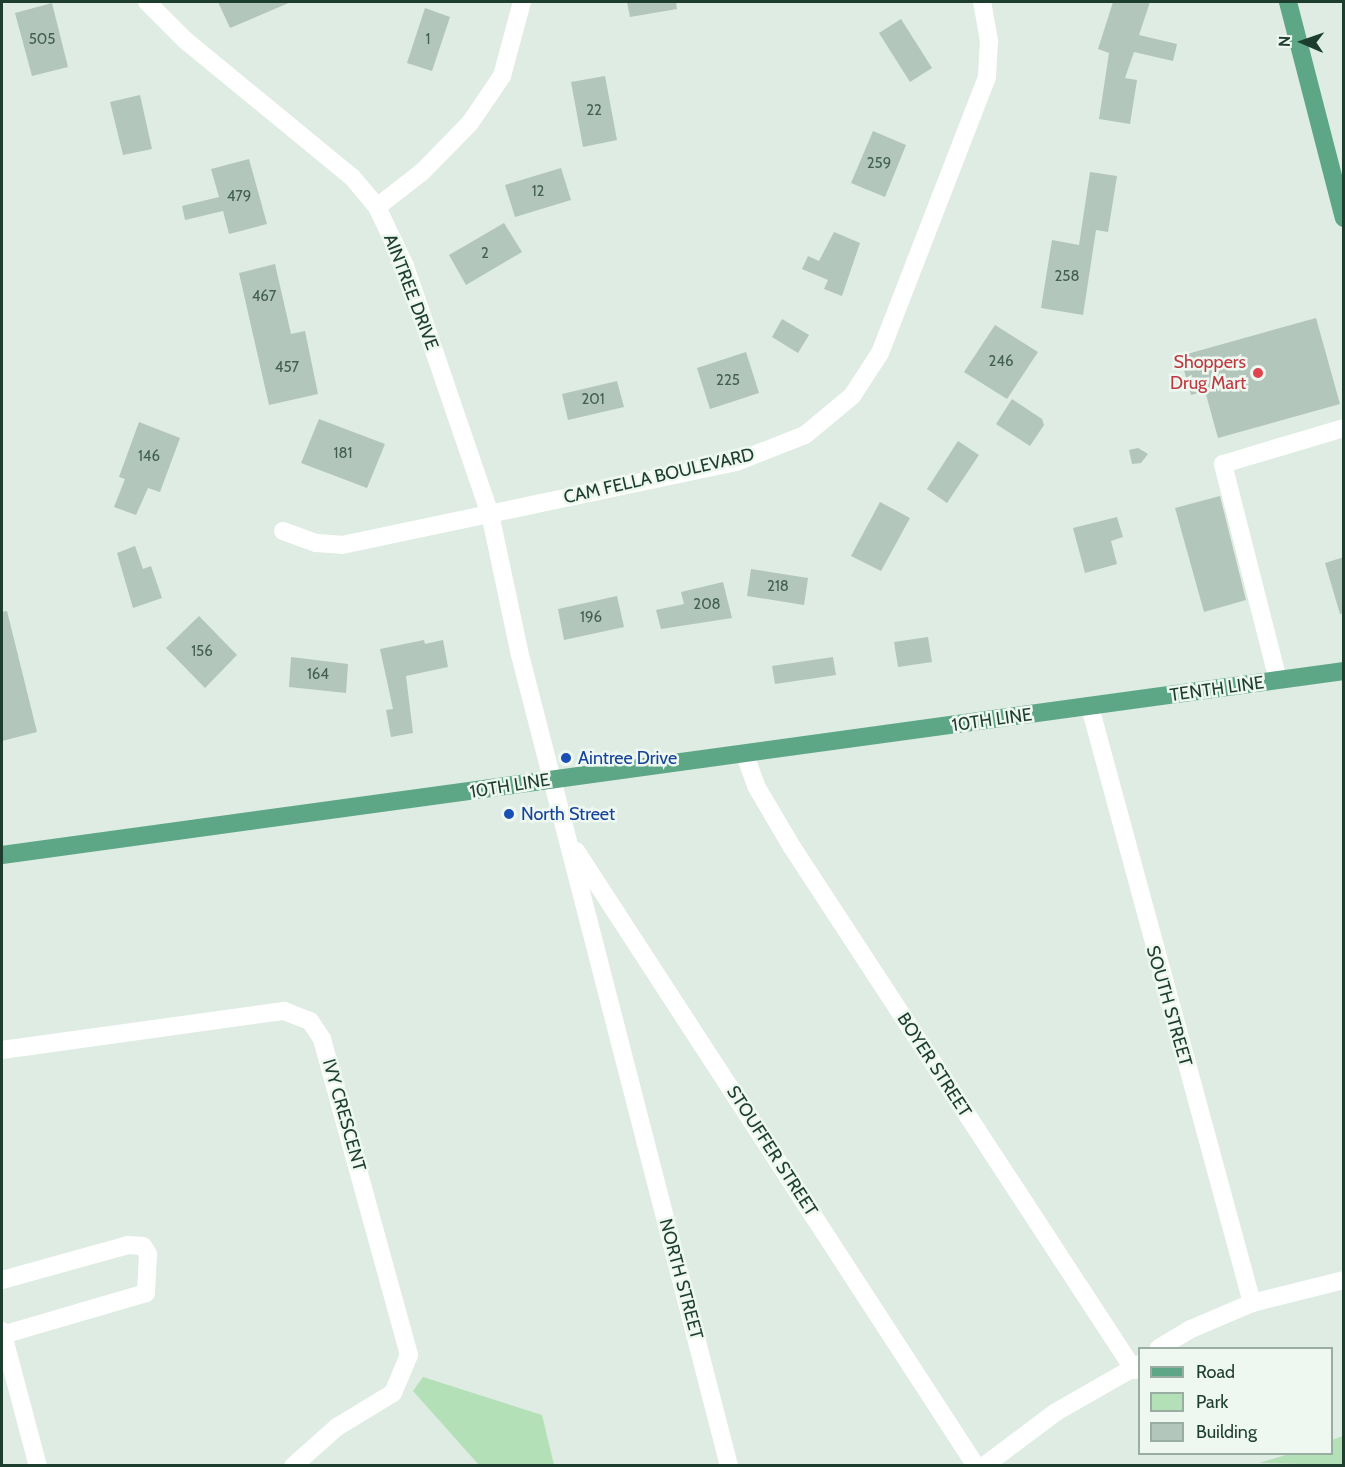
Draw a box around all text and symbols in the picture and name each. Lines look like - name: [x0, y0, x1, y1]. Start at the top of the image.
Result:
- north arrow: [1273, 12, 1333, 72]
- house number: 505: [29, 31, 55, 49]
- house number: 1: [426, 31, 430, 49]
- text: N: [1275, 35, 1294, 47]
- house number: 22: [586, 102, 602, 120]
- house number: 259: [867, 155, 891, 173]
- house number: 12: [532, 183, 544, 201]
- house number: 479: [227, 188, 251, 206]
- street label: AINTREE DRIVE: [379, 231, 443, 353]
- house number: 2: [481, 245, 489, 263]
- house number: 258: [1054, 268, 1080, 286]
- house number: 467: [252, 288, 276, 306]
- place label: Shoppers Drug Mart: [1170, 352, 1246, 394]
- house number: 246: [988, 353, 1014, 371]
- house number: 457: [275, 359, 299, 377]
- marker: Shoppers Drug Mart: [1251, 366, 1265, 380]
- house number: 225: [716, 372, 740, 390]
- house number: 201: [581, 391, 605, 409]
- street label: CAM FELLA BOULEVARD: [561, 444, 757, 508]
- house number: 181: [334, 445, 352, 463]
- house number: 146: [138, 448, 160, 466]
- house number: 218: [767, 578, 789, 596]
- house number: 208: [693, 596, 721, 614]
- house number: 196: [580, 609, 602, 627]
- house number: 156: [191, 643, 213, 661]
- house number: 164: [307, 666, 329, 684]
- street label: TENTH LINE: [1169, 672, 1265, 706]
- street label: 10TH LINE: [951, 704, 1033, 736]
- place label: Aintree Drive: [578, 747, 677, 769]
- marker: Aintree Drive: [559, 751, 573, 765]
- street label: 10TH LINE: [468, 769, 552, 803]
- place label: North Street: [521, 803, 615, 825]
- marker: North Street: [502, 807, 516, 821]
- street label: SOUTH STREET: [1141, 943, 1197, 1069]
- street label: BOYER STREET: [892, 1009, 976, 1121]
- street label: IVY CRESCENT: [318, 1056, 370, 1174]
- street label: STOUFFER STREET: [722, 1082, 822, 1220]
- street label: NORTH STREET: [655, 1216, 707, 1342]
- legend: [1138, 1347, 1333, 1455]
- text: Road: [1196, 1361, 1235, 1383]
- text: Park: [1196, 1391, 1228, 1413]
- text: Building: [1196, 1421, 1257, 1443]

